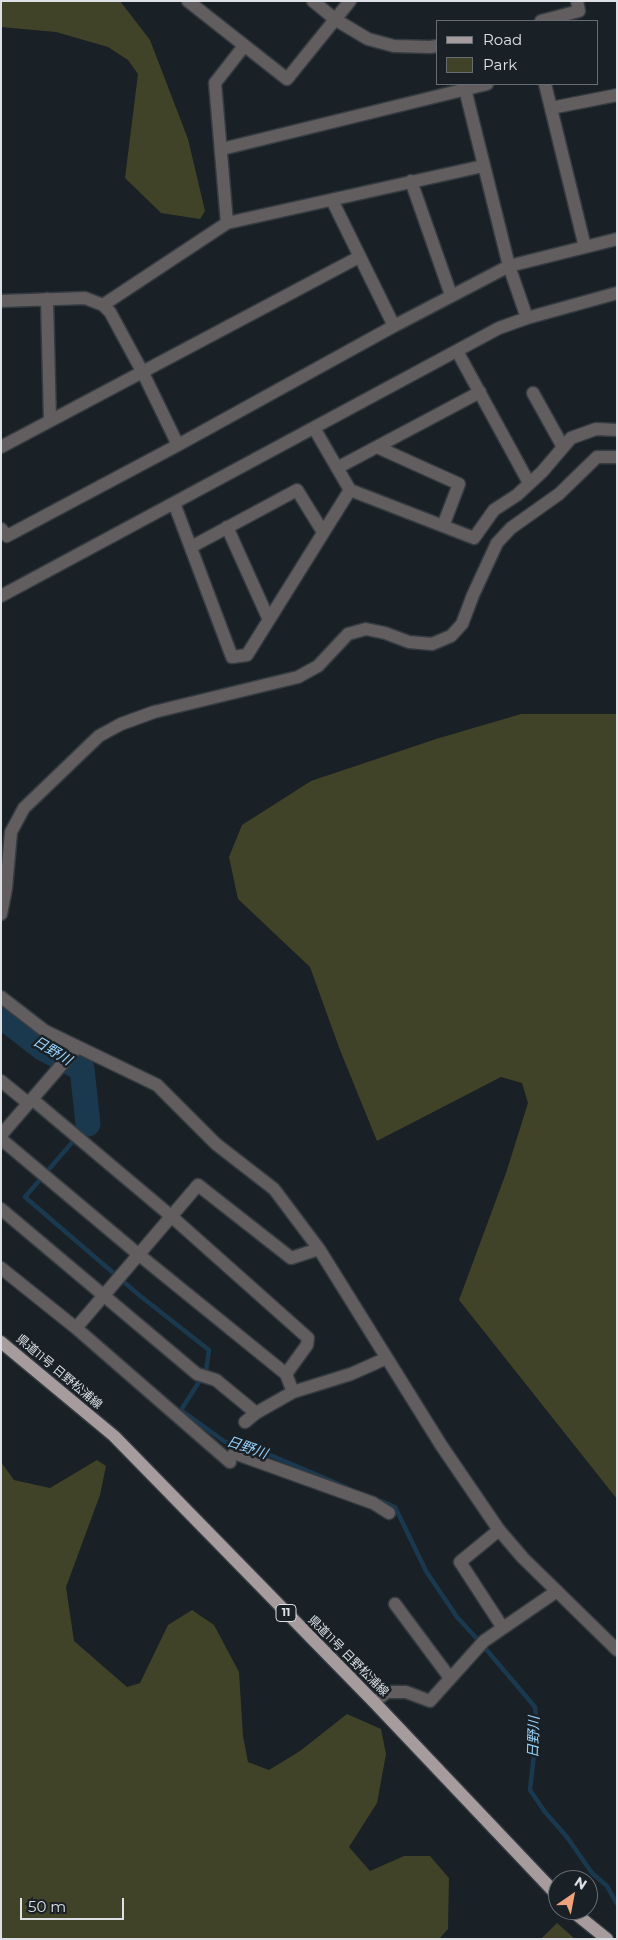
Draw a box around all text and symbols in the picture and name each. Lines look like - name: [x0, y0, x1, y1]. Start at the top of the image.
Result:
- legend: [436, 20, 598, 85]
- text: Road: [483, 30, 522, 49]
- text: Park: [483, 55, 517, 74]
- water label: 日野川: [30, 1033, 74, 1069]
- street label: 県道11号 日野松浦線: [13, 1332, 105, 1412]
- water label: 日野川: [224, 1433, 270, 1463]
- road number: 11: [276, 1605, 296, 1622]
- street label: 県道11号 日野松浦線: [305, 1613, 391, 1699]
- water label: 日野川: [525, 1716, 543, 1758]
- north arrow: [548, 1870, 598, 1920]
- text: N: [571, 1873, 590, 1894]
- scale bar: [22, 1888, 126, 1920]
- text: 50 m: [28, 1897, 66, 1916]

